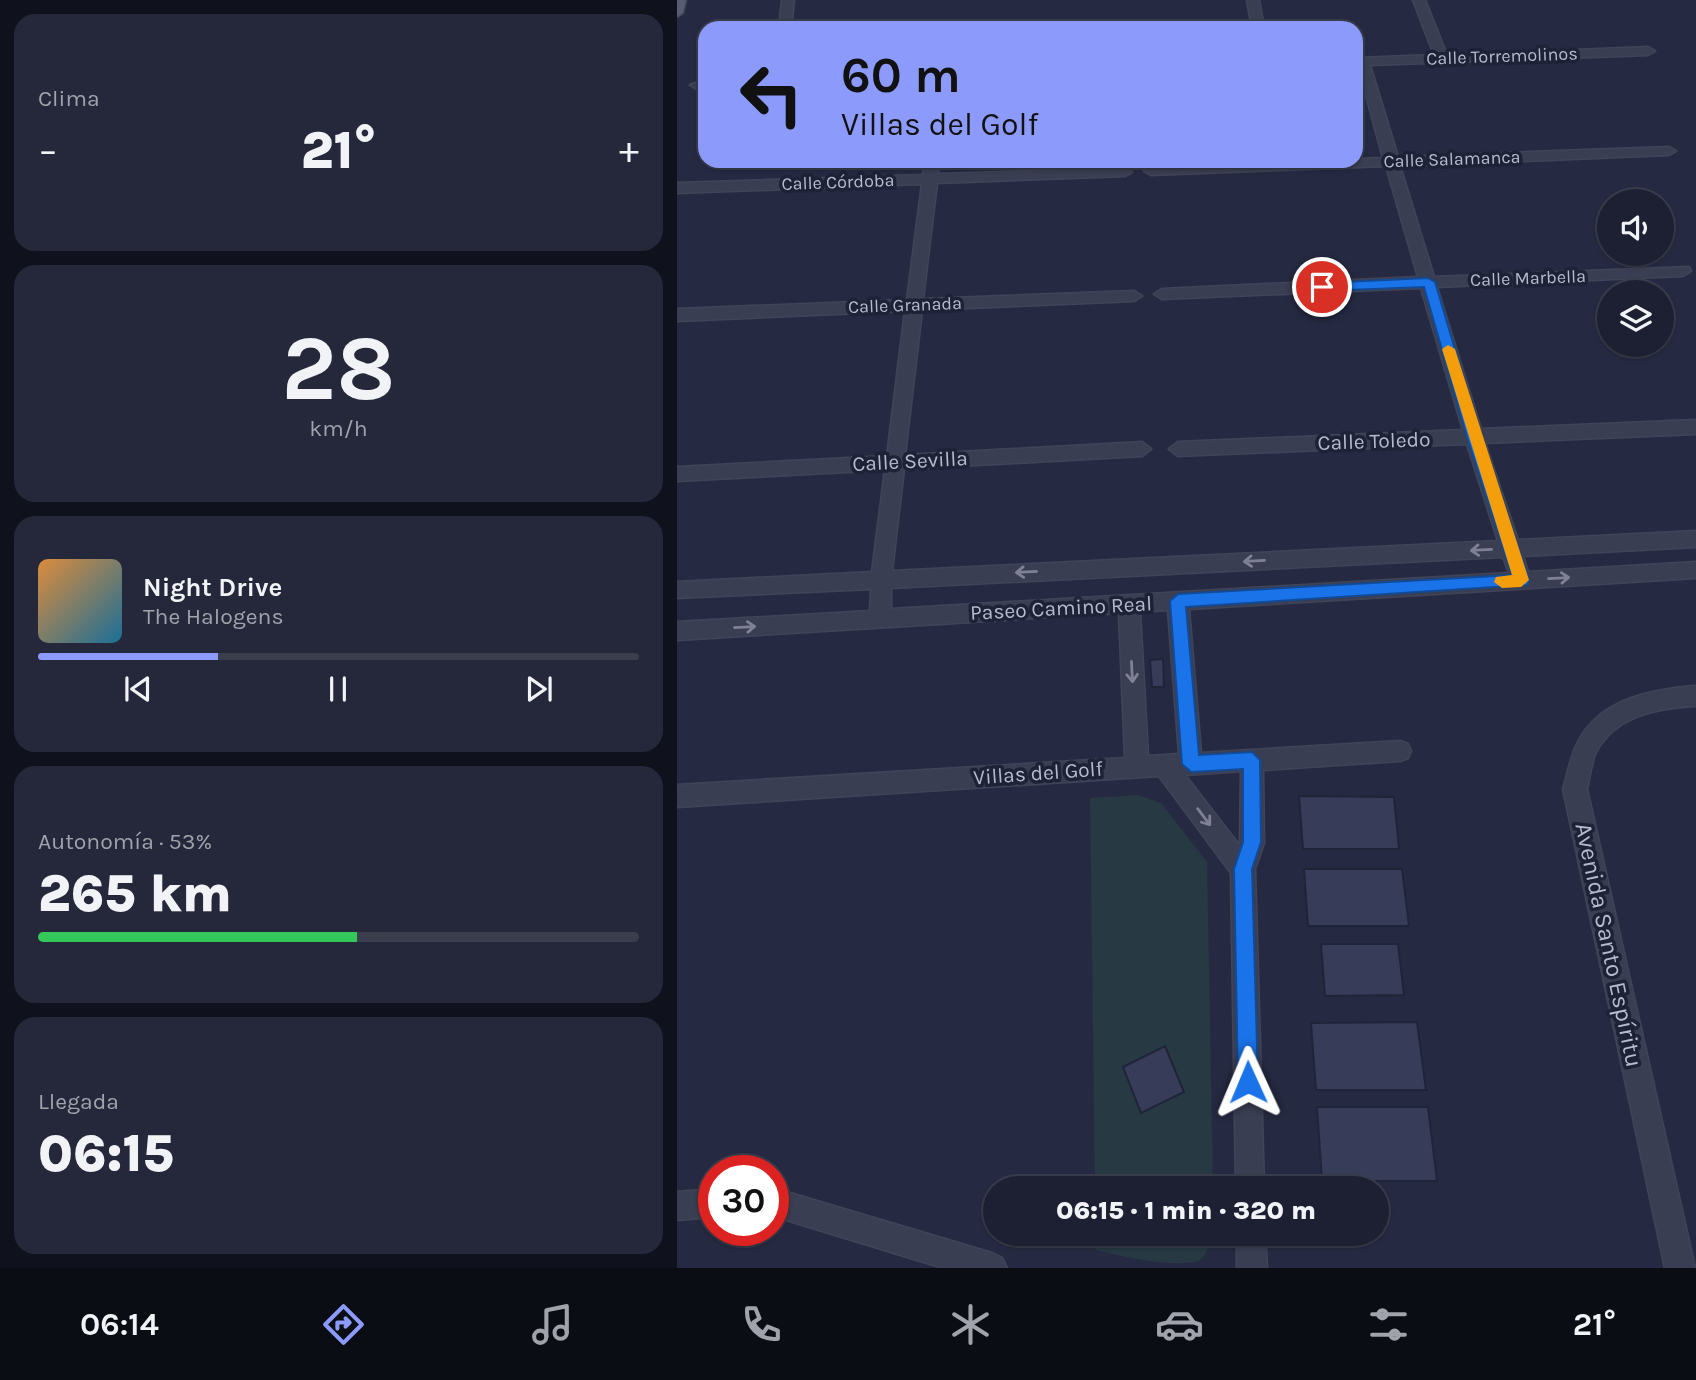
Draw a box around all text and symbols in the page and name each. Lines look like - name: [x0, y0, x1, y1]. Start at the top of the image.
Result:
- street label: Calle Torremolinos: [1426, 42, 1578, 70]
- text: 60 m: [841, 47, 961, 104]
- icon: left: [726, 49, 817, 140]
- text: Clima: [38, 85, 100, 112]
- text: Villas del Golf: [841, 106, 1038, 143]
- text: 21°: [301, 120, 376, 181]
- text: −: [38, 128, 58, 173]
- text: +: [619, 128, 639, 173]
- street label: Calle Salamanca: [1383, 146, 1521, 172]
- street label: Calle Córdoba: [781, 169, 895, 195]
- map controls: [1597, 189, 1674, 357]
- button: sound: [1597, 189, 1674, 266]
- pin: [1292, 257, 1352, 317]
- street label: Calle Marbella: [1470, 265, 1586, 291]
- icon: arrive: [1303, 268, 1341, 306]
- button: layers: [1597, 280, 1674, 357]
- street label: Calle Granada: [848, 292, 962, 318]
- text: 28: [282, 316, 395, 422]
- text: km/h: [309, 415, 368, 442]
- street label: Calle Toledo: [1317, 427, 1431, 455]
- street label: Calle Sevilla: [852, 446, 968, 476]
- one-way arrow: [1470, 543, 1493, 556]
- one-way arrow: [1243, 555, 1265, 568]
- one-way arrow: [1015, 566, 1038, 579]
- text: Night Drive: [143, 572, 282, 603]
- one-way arrow: [1547, 572, 1570, 585]
- street label: Paseo Camino Real: [969, 591, 1153, 625]
- text: The Halogens: [143, 603, 283, 630]
- one-way arrow: [733, 620, 756, 633]
- one-way arrow: [1126, 660, 1139, 683]
- icon: previous: [119, 670, 157, 708]
- icon: pause: [319, 670, 357, 708]
- icon: next: [520, 670, 558, 708]
- street label: Villas del Golf: [973, 756, 1104, 789]
- one-way arrow: [1196, 807, 1211, 826]
- street label: Avenida Santo Espíritu: [1569, 820, 1649, 1070]
- text: Autonomía · 53%: [38, 828, 212, 855]
- text: 265 km: [38, 863, 232, 924]
- position arrow: [1211, 1045, 1285, 1119]
- text: Llegada: [38, 1088, 119, 1115]
- text: 06:15: [38, 1123, 174, 1184]
- speed limit sign: 30: [698, 1155, 789, 1246]
- text: 06:15 · 1 min · 320 m: [1056, 1195, 1316, 1226]
- icon: directions: [319, 1300, 368, 1349]
- icon: music: [528, 1300, 577, 1349]
- icon: phone: [737, 1300, 786, 1349]
- icon: climate: [946, 1300, 995, 1349]
- icon: car: [1155, 1300, 1204, 1349]
- icon: filters: [1364, 1300, 1413, 1349]
- text: 06:14: [80, 1306, 159, 1343]
- text: 21°: [1573, 1306, 1616, 1343]

